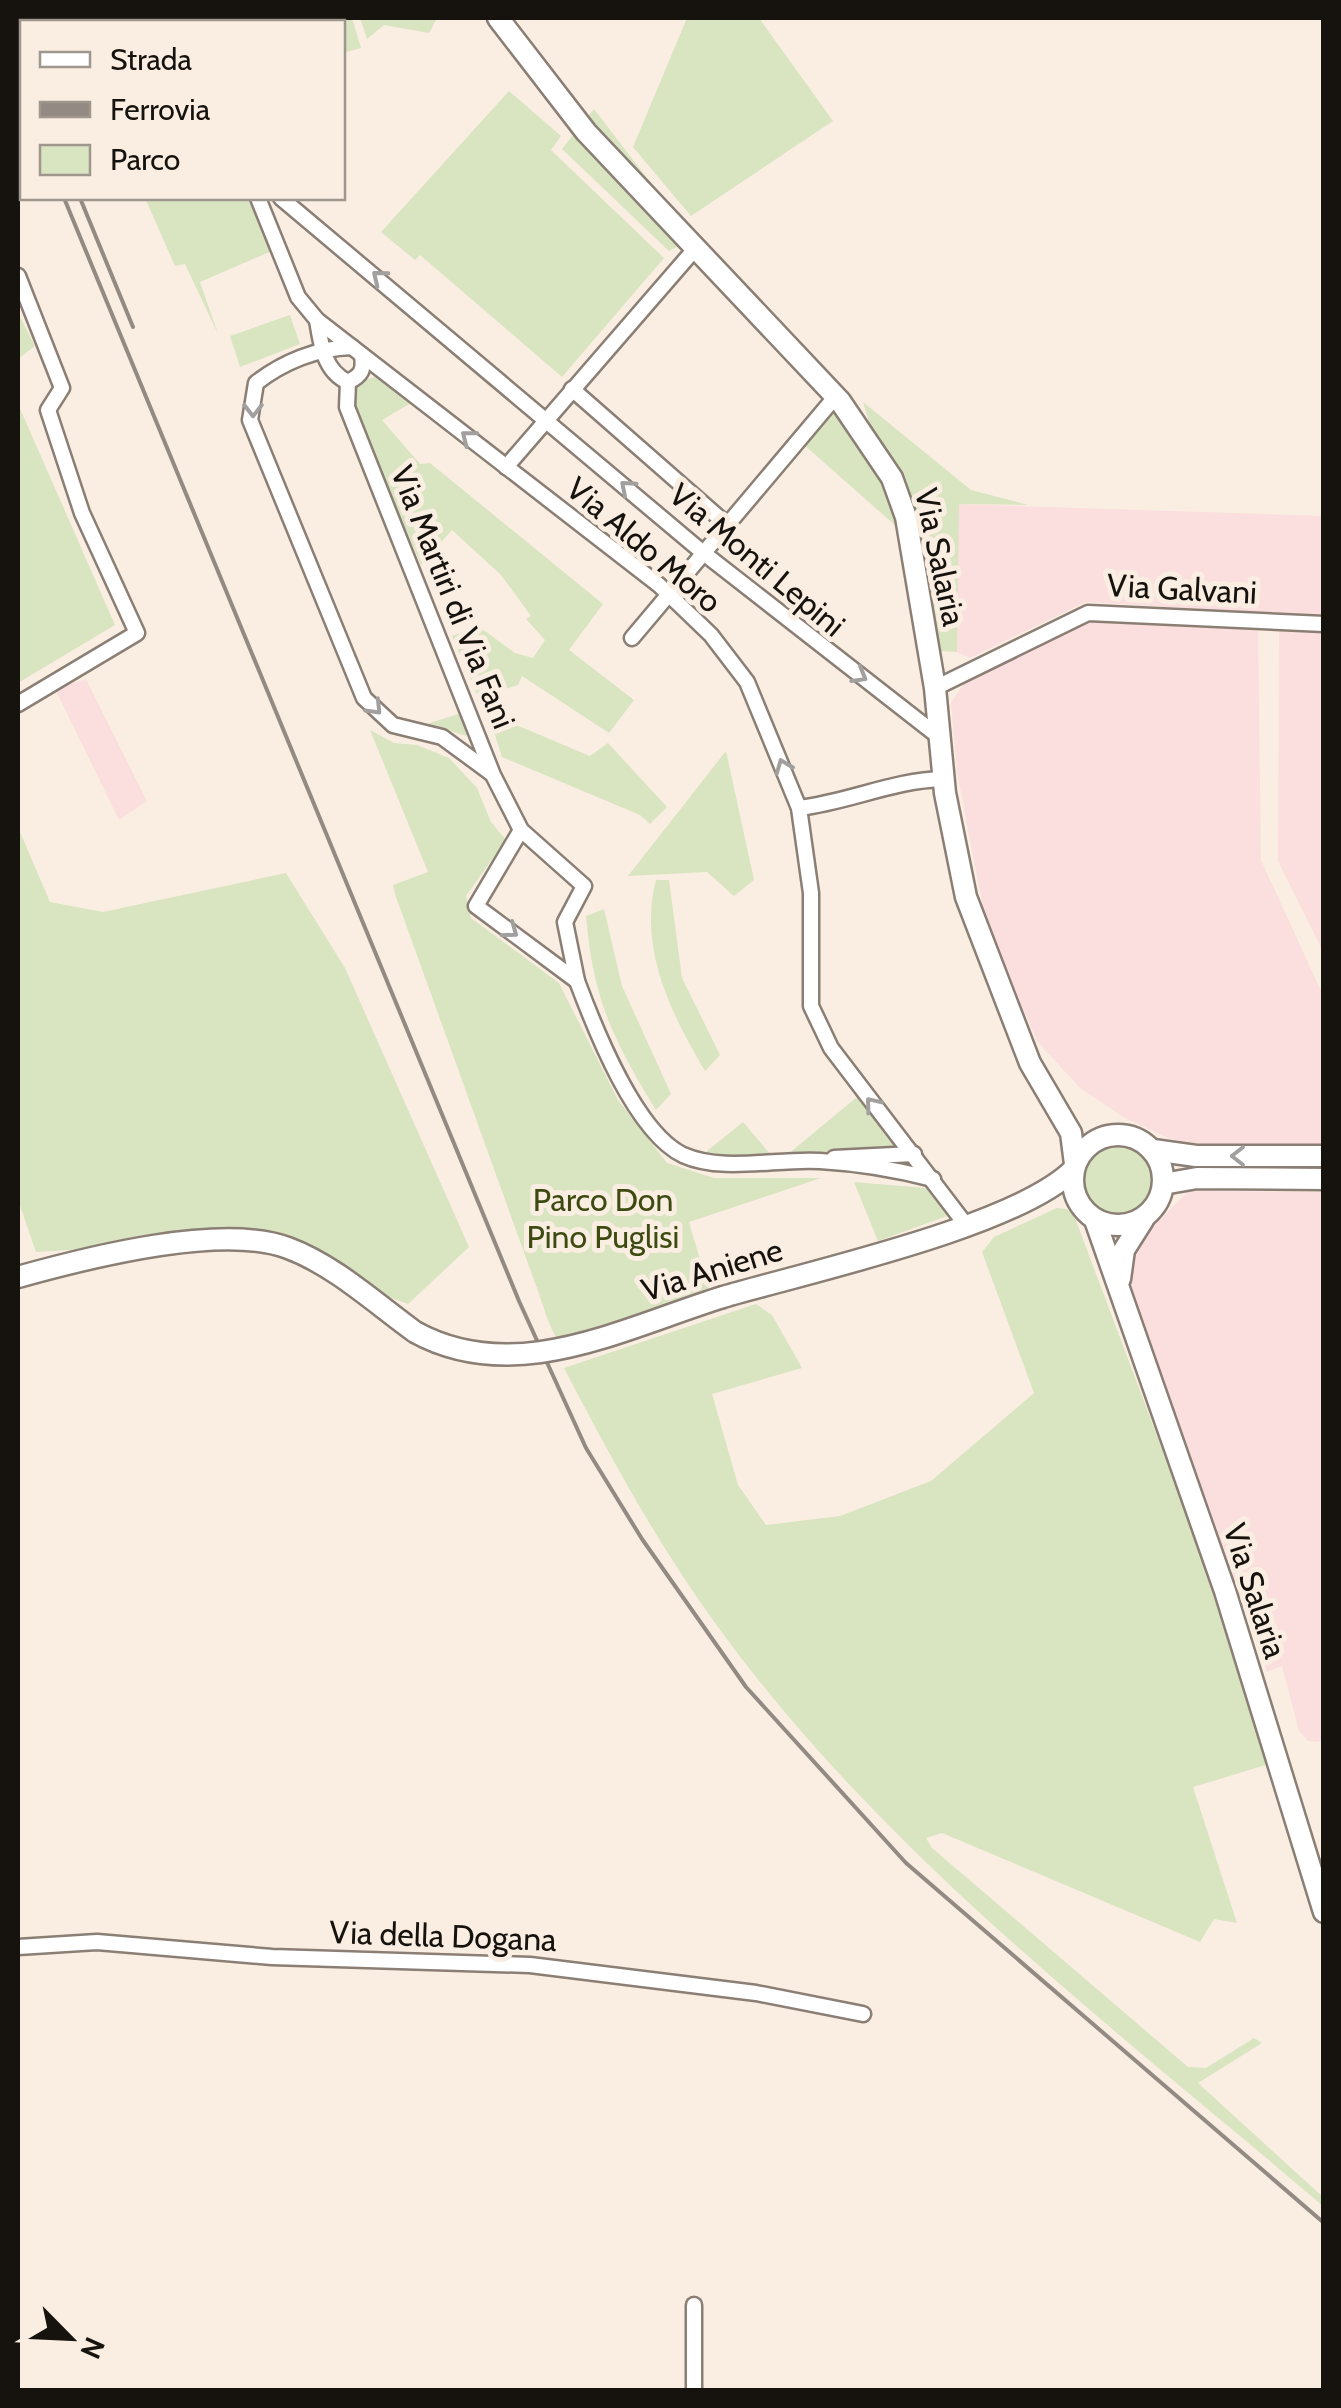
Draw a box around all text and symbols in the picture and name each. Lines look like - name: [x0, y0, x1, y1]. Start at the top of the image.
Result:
- legend: [20, 20, 345, 200]
- text: Strada: [110, 41, 193, 78]
- text: Ferrovia: [110, 91, 211, 128]
- text: Parco: [110, 141, 180, 178]
- one-way arrow: [373, 271, 391, 289]
- one-way arrow: [242, 403, 264, 418]
- one-way arrow: [461, 431, 479, 449]
- street label: Via Martiri di Via Fani: [383, 460, 524, 734]
- street label: Via Aldo Moro: [559, 469, 730, 621]
- street label: Via Monti Lepini: [662, 475, 853, 644]
- one-way arrow: [620, 481, 639, 499]
- street label: Via Salaria: [907, 485, 974, 630]
- street label: Via Galvani: [1106, 565, 1258, 612]
- one-way arrow: [849, 664, 867, 684]
- one-way arrow: [363, 697, 381, 715]
- one-way arrow: [774, 759, 795, 776]
- one-way arrow: [500, 920, 518, 937]
- one-way arrow: [866, 1097, 884, 1115]
- one-way arrow: [1229, 1145, 1244, 1167]
- park label: Parco Don Pino Puglisi: [527, 1180, 679, 1256]
- street label: Via Aniene: [637, 1230, 787, 1309]
- street label: Via Salaria: [1215, 1518, 1296, 1664]
- street label: Via della Dogana: [329, 1912, 558, 1959]
- north arrow: [20, 2288, 120, 2388]
- text: N: [73, 2332, 112, 2364]

